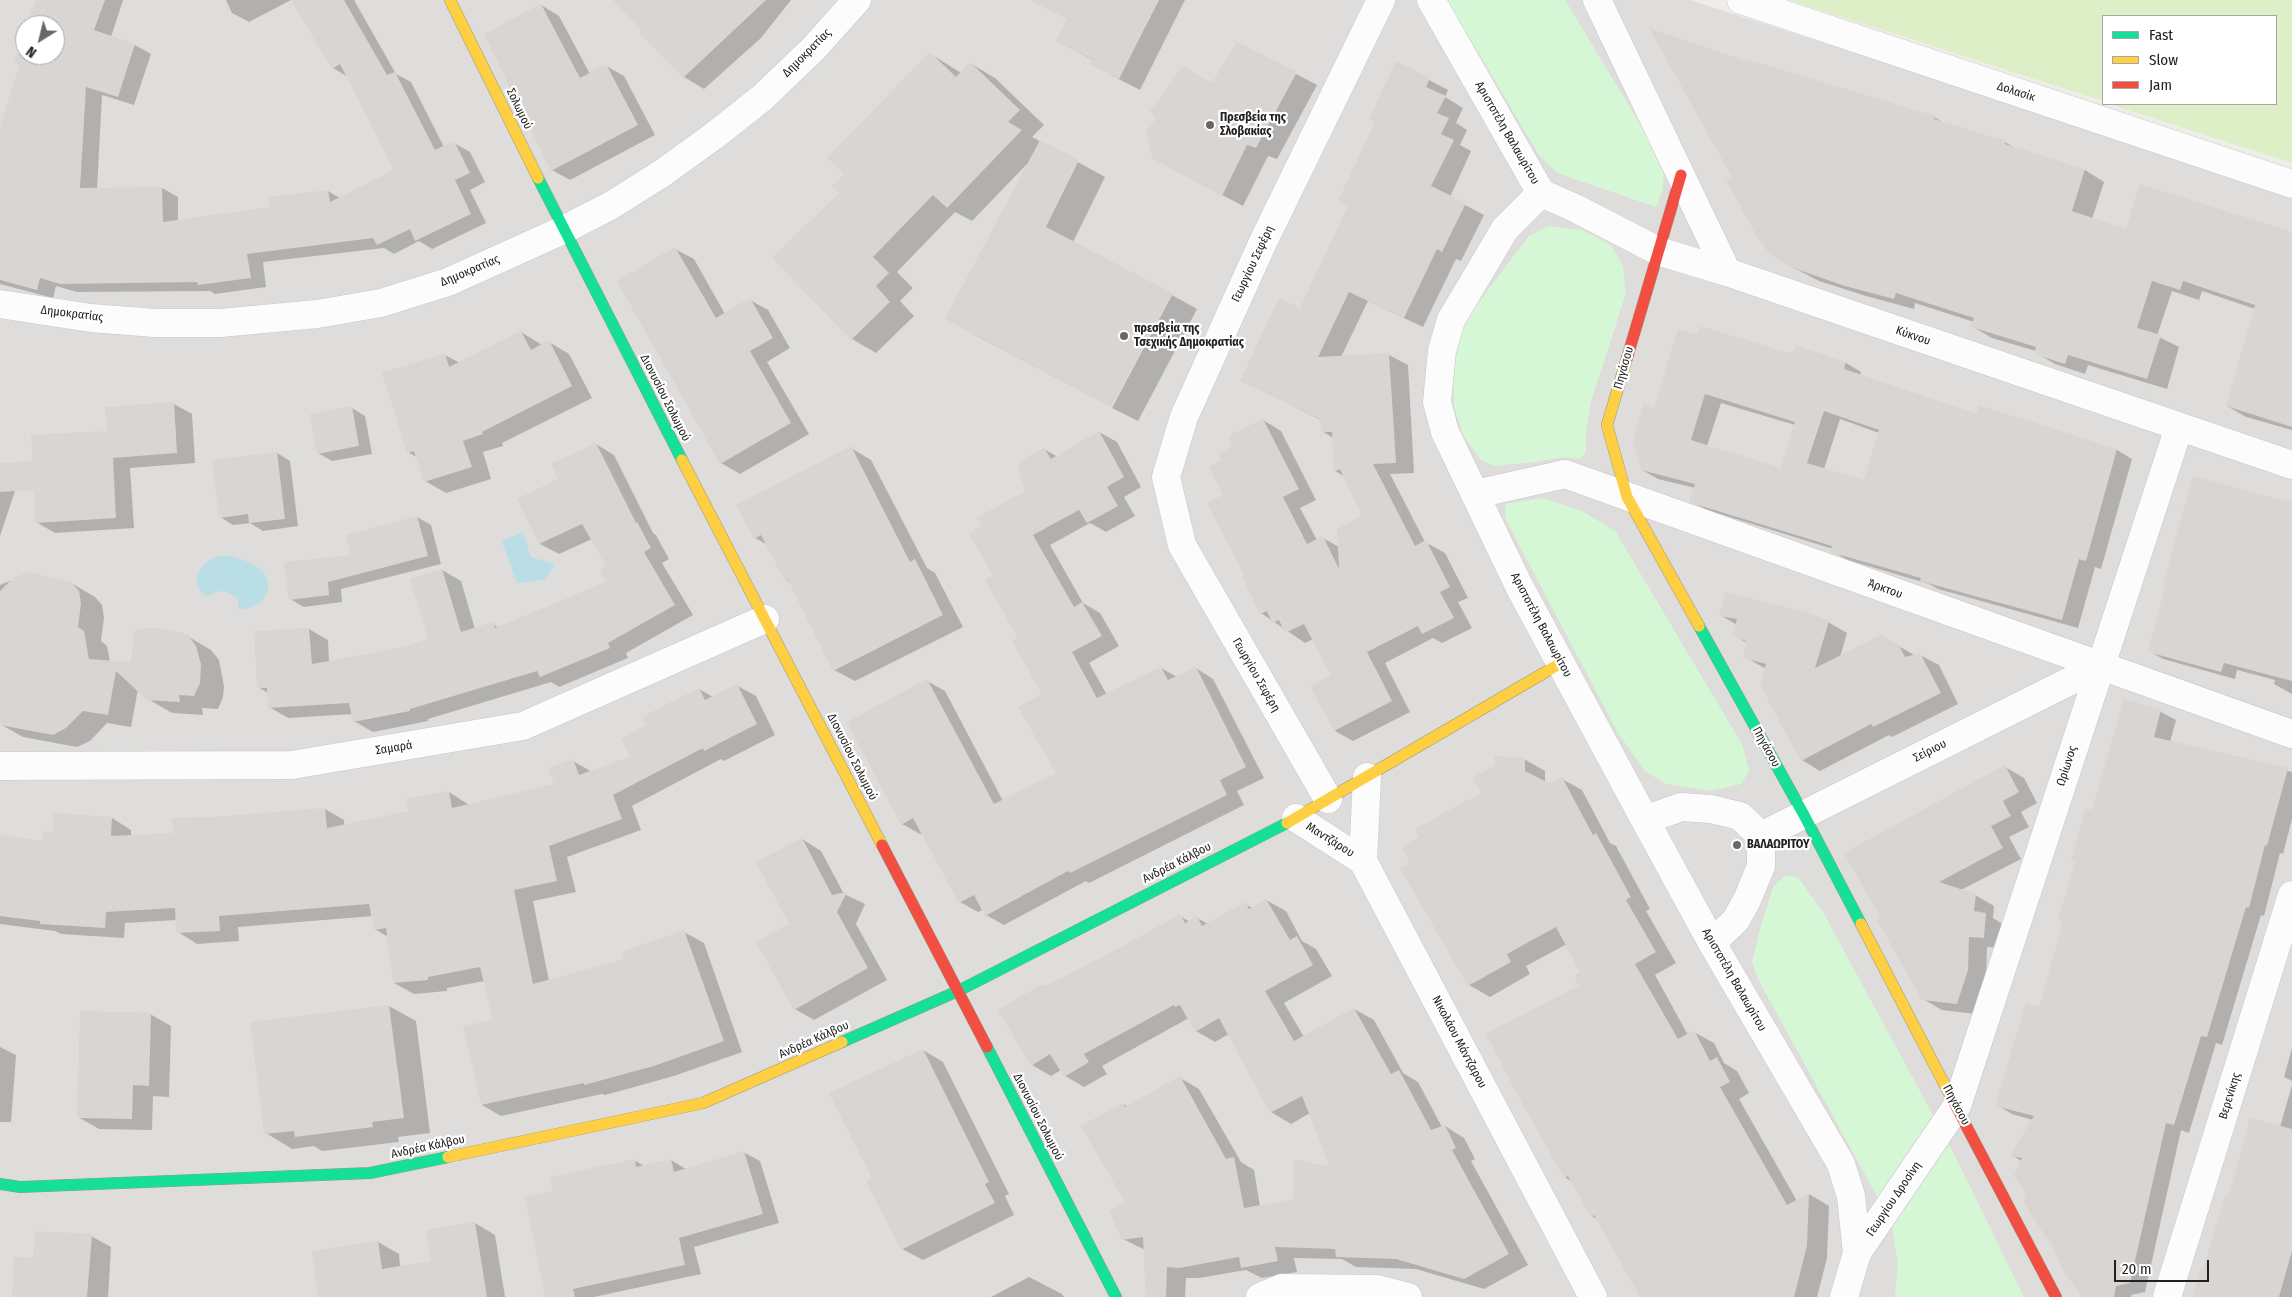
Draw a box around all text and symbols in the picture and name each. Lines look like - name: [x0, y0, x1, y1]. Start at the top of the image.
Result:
- north arrow: [15, 15, 65, 65]
- legend: [2102, 15, 2277, 105]
- street label: Δημοκρατίας: [780, 26, 834, 80]
- text: Fast: [2149, 26, 2173, 44]
- text: N: [23, 42, 40, 61]
- text: Slow: [2149, 51, 2178, 69]
- text: Jam: [2149, 76, 2172, 94]
- street label: Αριστοτέλη Βαλαωρίτου: [1472, 79, 1542, 187]
- street label: Δολασίκ: [1995, 79, 2037, 105]
- street label: Σολωμού: [503, 86, 535, 132]
- place label: Πρεσβεία της Σλοβακίας: [1220, 111, 1286, 139]
- marker: Πρεσβεία της Σλοβακίας: [1204, 119, 1216, 131]
- street label: Γεωργίου Σεφέρη: [1229, 223, 1277, 305]
- street label: Δημοκρατίας: [438, 252, 502, 290]
- street label: Δημοκρατίας: [40, 303, 104, 325]
- place label: πρεσβεία της Τσεχικής Δημοκρατίας: [1134, 322, 1244, 350]
- street label: Κύκνου: [1894, 323, 1932, 349]
- marker: πρεσβεία της Τσεχικής Δημοκρατίας: [1118, 330, 1130, 342]
- street label: Πηγάσου: [1611, 345, 1637, 391]
- street label: Διονυσίου Σολωμού: [637, 352, 693, 444]
- street label: Αριστοτέλη Βαλαωρίτου: [1507, 570, 1575, 680]
- street label: Άρκτου: [1866, 576, 1904, 602]
- street label: Γεωργίου Σεφέρη: [1229, 635, 1283, 715]
- street label: Διονυσίου Σολωμού: [824, 711, 880, 803]
- street label: Πηγάσου: [1749, 724, 1783, 770]
- street label: Σείριου: [1911, 737, 1949, 765]
- street label: Σαμαρά: [375, 738, 413, 758]
- street label: Ωρίωνος: [2054, 744, 2080, 788]
- street label: Μαντζάρου: [1303, 820, 1357, 860]
- place label: ΒΑΛΑΩΡΙΤΟΥ: [1747, 838, 1809, 852]
- marker: ΒΑΛΑΩΡΙΤΟΥ: [1731, 839, 1743, 851]
- street label: Ανδρέα Κάλβου: [1140, 840, 1214, 886]
- street label: Αριστοτέλη Βαλαωρίτου: [1699, 926, 1769, 1034]
- street label: Νικολάου Μάντζαρου: [1428, 993, 1490, 1091]
- street label: Ανδρέα Κάλβου: [777, 1018, 851, 1062]
- street label: Διονυσίου Σολωμού: [1010, 1071, 1066, 1163]
- street label: Βερενίκης: [2216, 1071, 2244, 1121]
- street label: Πηγάσου: [1939, 1082, 1973, 1128]
- street label: Ανδρέα Κάλβου: [390, 1132, 466, 1162]
- street label: Γεωργίου Δροσίνη: [1864, 1159, 1924, 1239]
- scale bar: [2117, 1250, 2212, 1282]
- text: 20 m: [2122, 1260, 2152, 1278]

